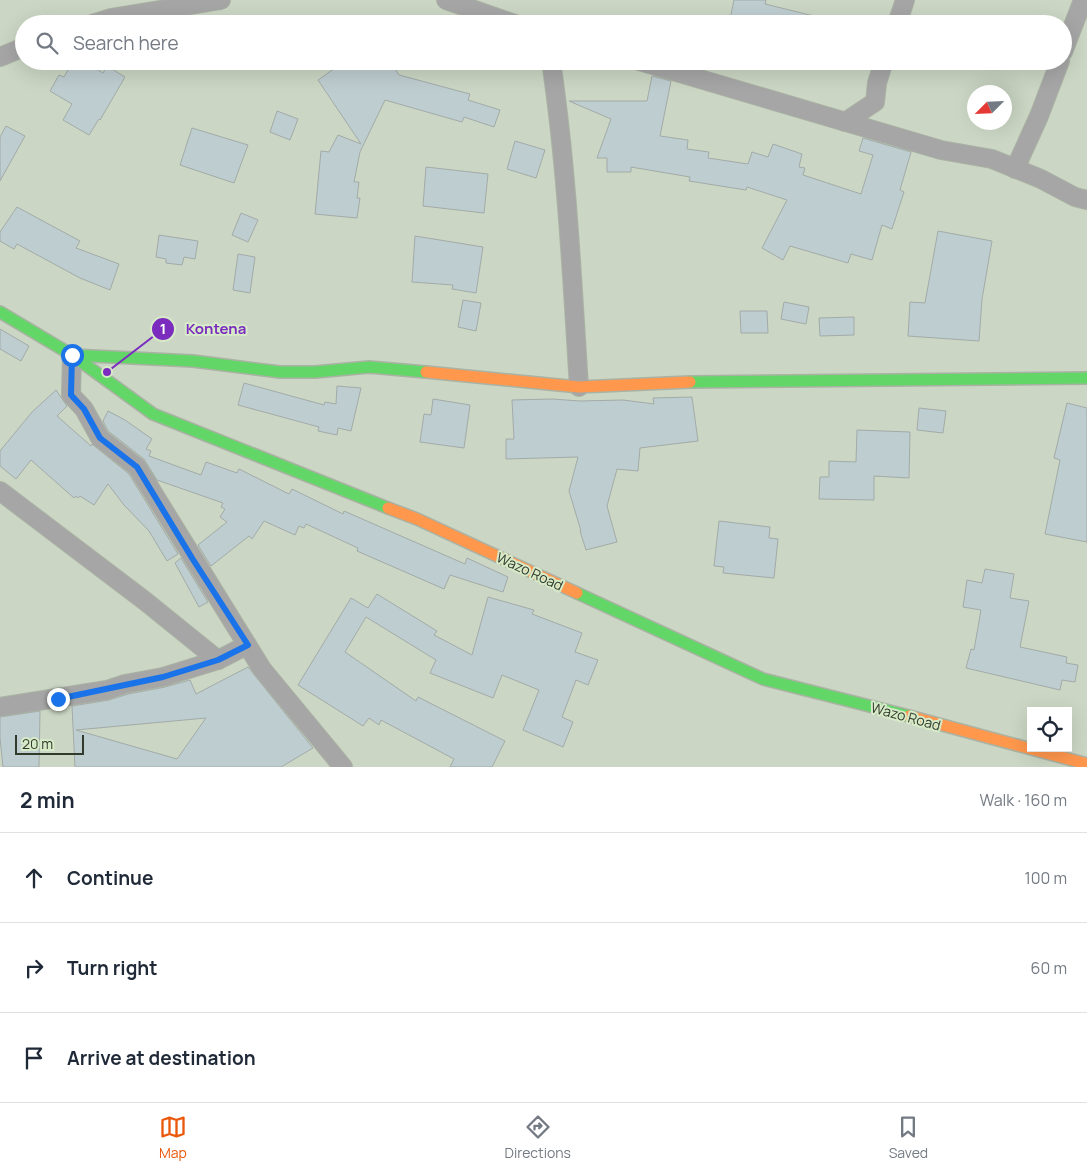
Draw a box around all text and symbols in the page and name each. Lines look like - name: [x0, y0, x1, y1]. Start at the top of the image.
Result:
- search box: [15, 15, 1072, 70]
- icon: search: [33, 29, 61, 57]
- text: Search here: [73, 30, 179, 56]
- north arrow: [967, 85, 1012, 130]
- callout: Kontena: [151, 314, 256, 344]
- text: 1: [160, 318, 166, 339]
- text: Kontena: [186, 318, 246, 339]
- route start: [61, 344, 84, 367]
- street label: Wazo Road: [494, 547, 566, 595]
- route end: [47, 688, 70, 711]
- street label: Wazo Road: [869, 698, 943, 734]
- map controls: [1027, 707, 1072, 752]
- button: locate: [1027, 707, 1072, 752]
- scale bar: [15, 732, 84, 755]
- text: 20 m: [22, 734, 53, 753]
- text: 2 min: [20, 786, 75, 814]
- text: Walk · 160 m: [979, 789, 1067, 811]
- icon: ahead: [20, 864, 48, 892]
- text: Continue: [67, 865, 153, 891]
- text: 100 m: [1024, 867, 1067, 889]
- icon: right: [20, 954, 48, 982]
- text: Turn right: [67, 955, 157, 981]
- text: 60 m: [1031, 957, 1067, 979]
- icon: arrive: [20, 1044, 48, 1072]
- text: Arrive at destination: [67, 1045, 256, 1071]
- tab: Map: [159, 1113, 187, 1162]
- tab: Directions: [505, 1113, 571, 1162]
- tab: Saved: [889, 1113, 928, 1162]

